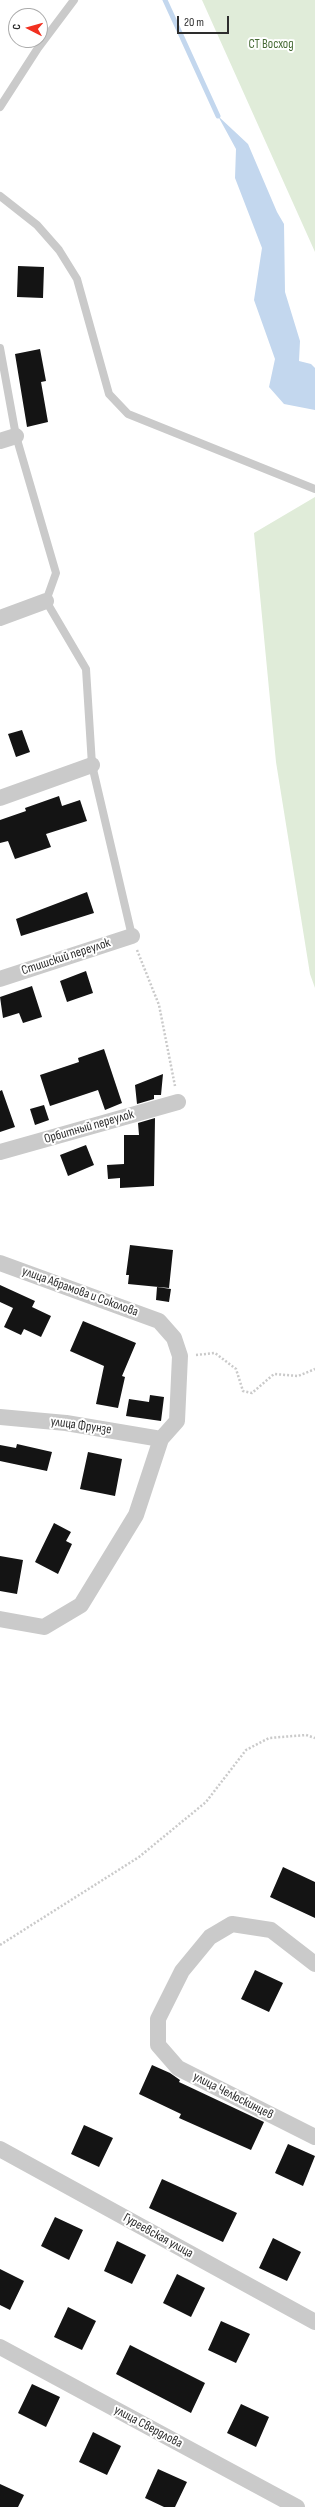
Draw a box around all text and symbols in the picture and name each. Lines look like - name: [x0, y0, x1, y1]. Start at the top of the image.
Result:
- north arrow: [8, 8, 48, 48]
- scale bar: [179, 8, 231, 34]
- text: 20 m: [184, 15, 204, 30]
- text: С: [10, 23, 23, 30]
- park label: СТ Восход: [248, 37, 294, 53]
- street label: Стишский переулок: [20, 935, 112, 979]
- street label: Орбитный переулок: [42, 1107, 136, 1147]
- street label: улица Абрамова и Соколова: [20, 1264, 140, 1320]
- street label: улица Фрунзе: [50, 1414, 112, 1438]
- street label: улица Челюскинцев: [190, 2069, 276, 2123]
- street label: Гуреевская улица: [120, 2210, 196, 2262]
- street label: улица Свердлова: [111, 2402, 185, 2452]

